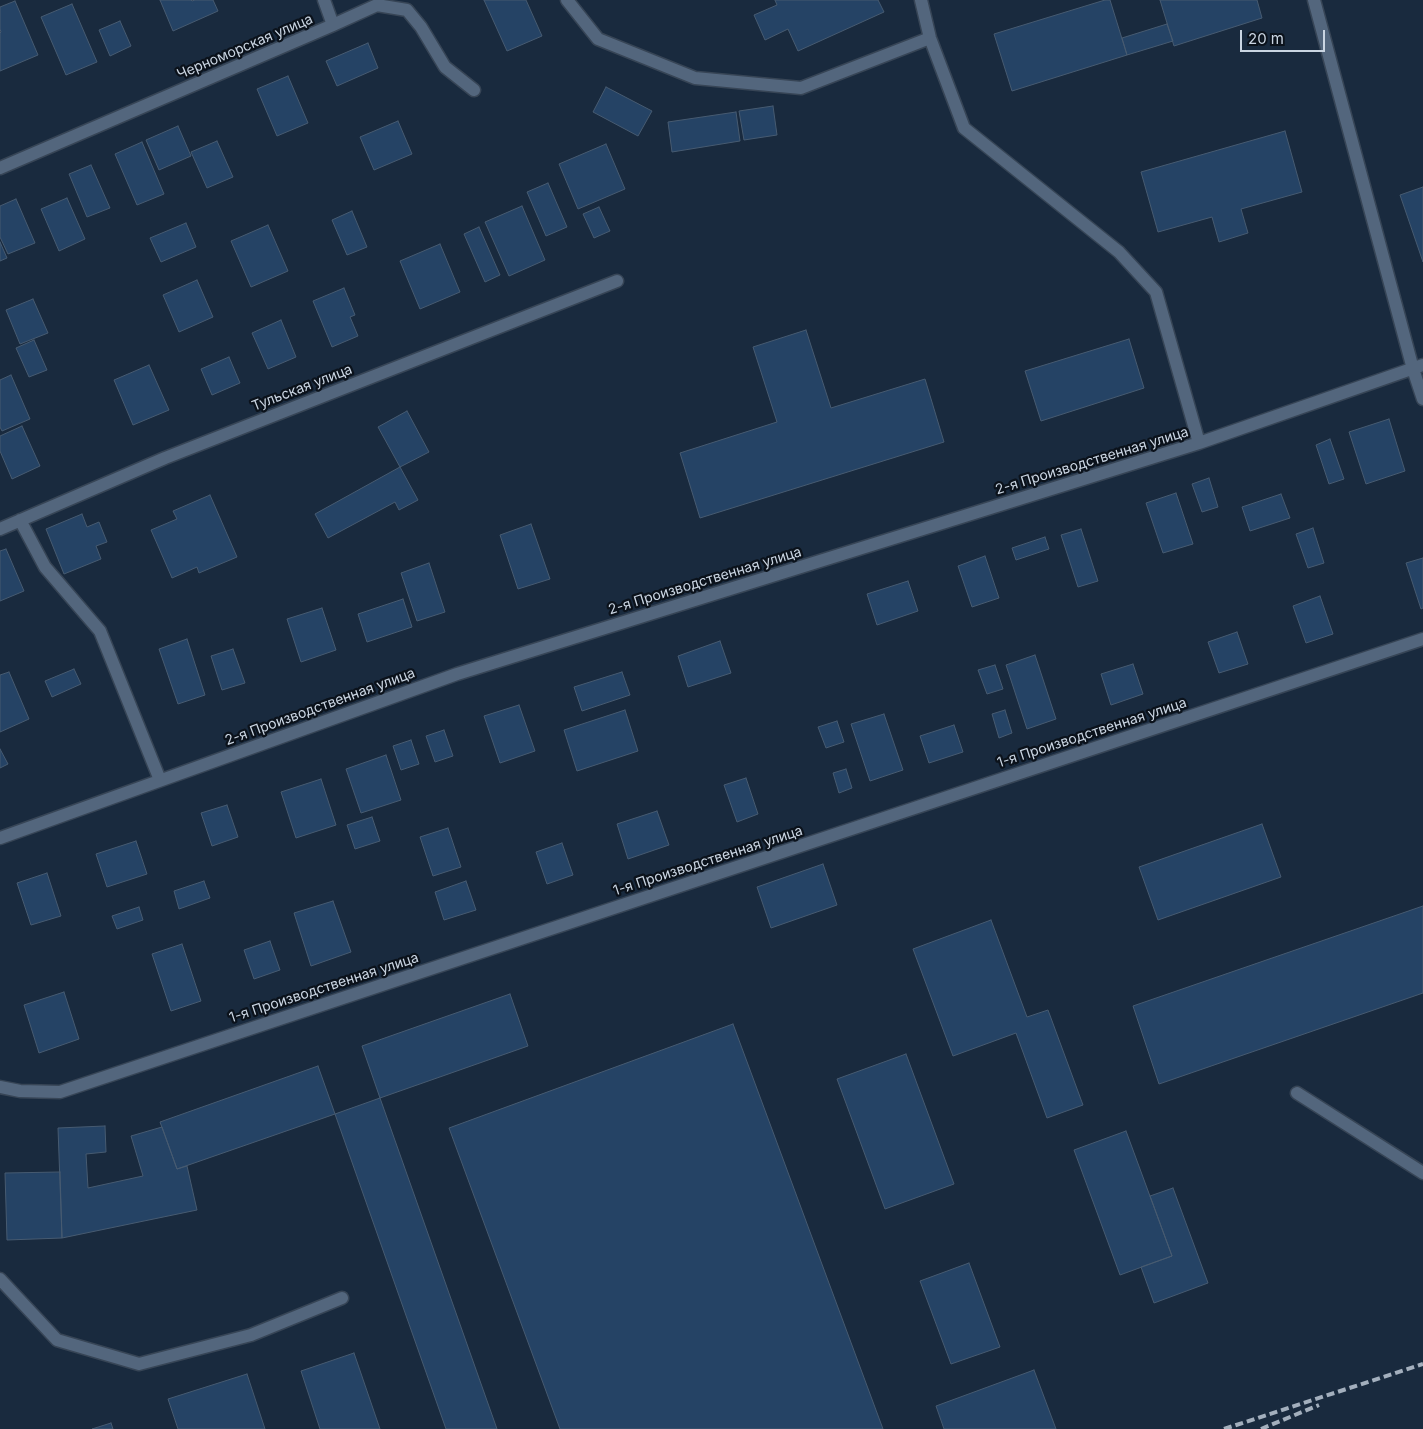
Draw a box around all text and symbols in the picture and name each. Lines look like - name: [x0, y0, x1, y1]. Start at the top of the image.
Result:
- street label: Черноморская улица: [175, 11, 315, 83]
- scale bar: [1243, 20, 1328, 52]
- text: 20 m: [1248, 29, 1284, 48]
- street label: Тульская улица: [249, 361, 355, 415]
- street label: 2-я Производственная улица: [993, 424, 1191, 498]
- street label: 2-я Производственная улица: [606, 544, 804, 618]
- street label: 2-я Производственная улица: [223, 665, 417, 749]
- street label: 1-я Производственная улица: [995, 694, 1189, 772]
- street label: 1-я Производственная улица: [611, 822, 805, 900]
- street label: 1-я Производственная улица: [227, 949, 421, 1027]

